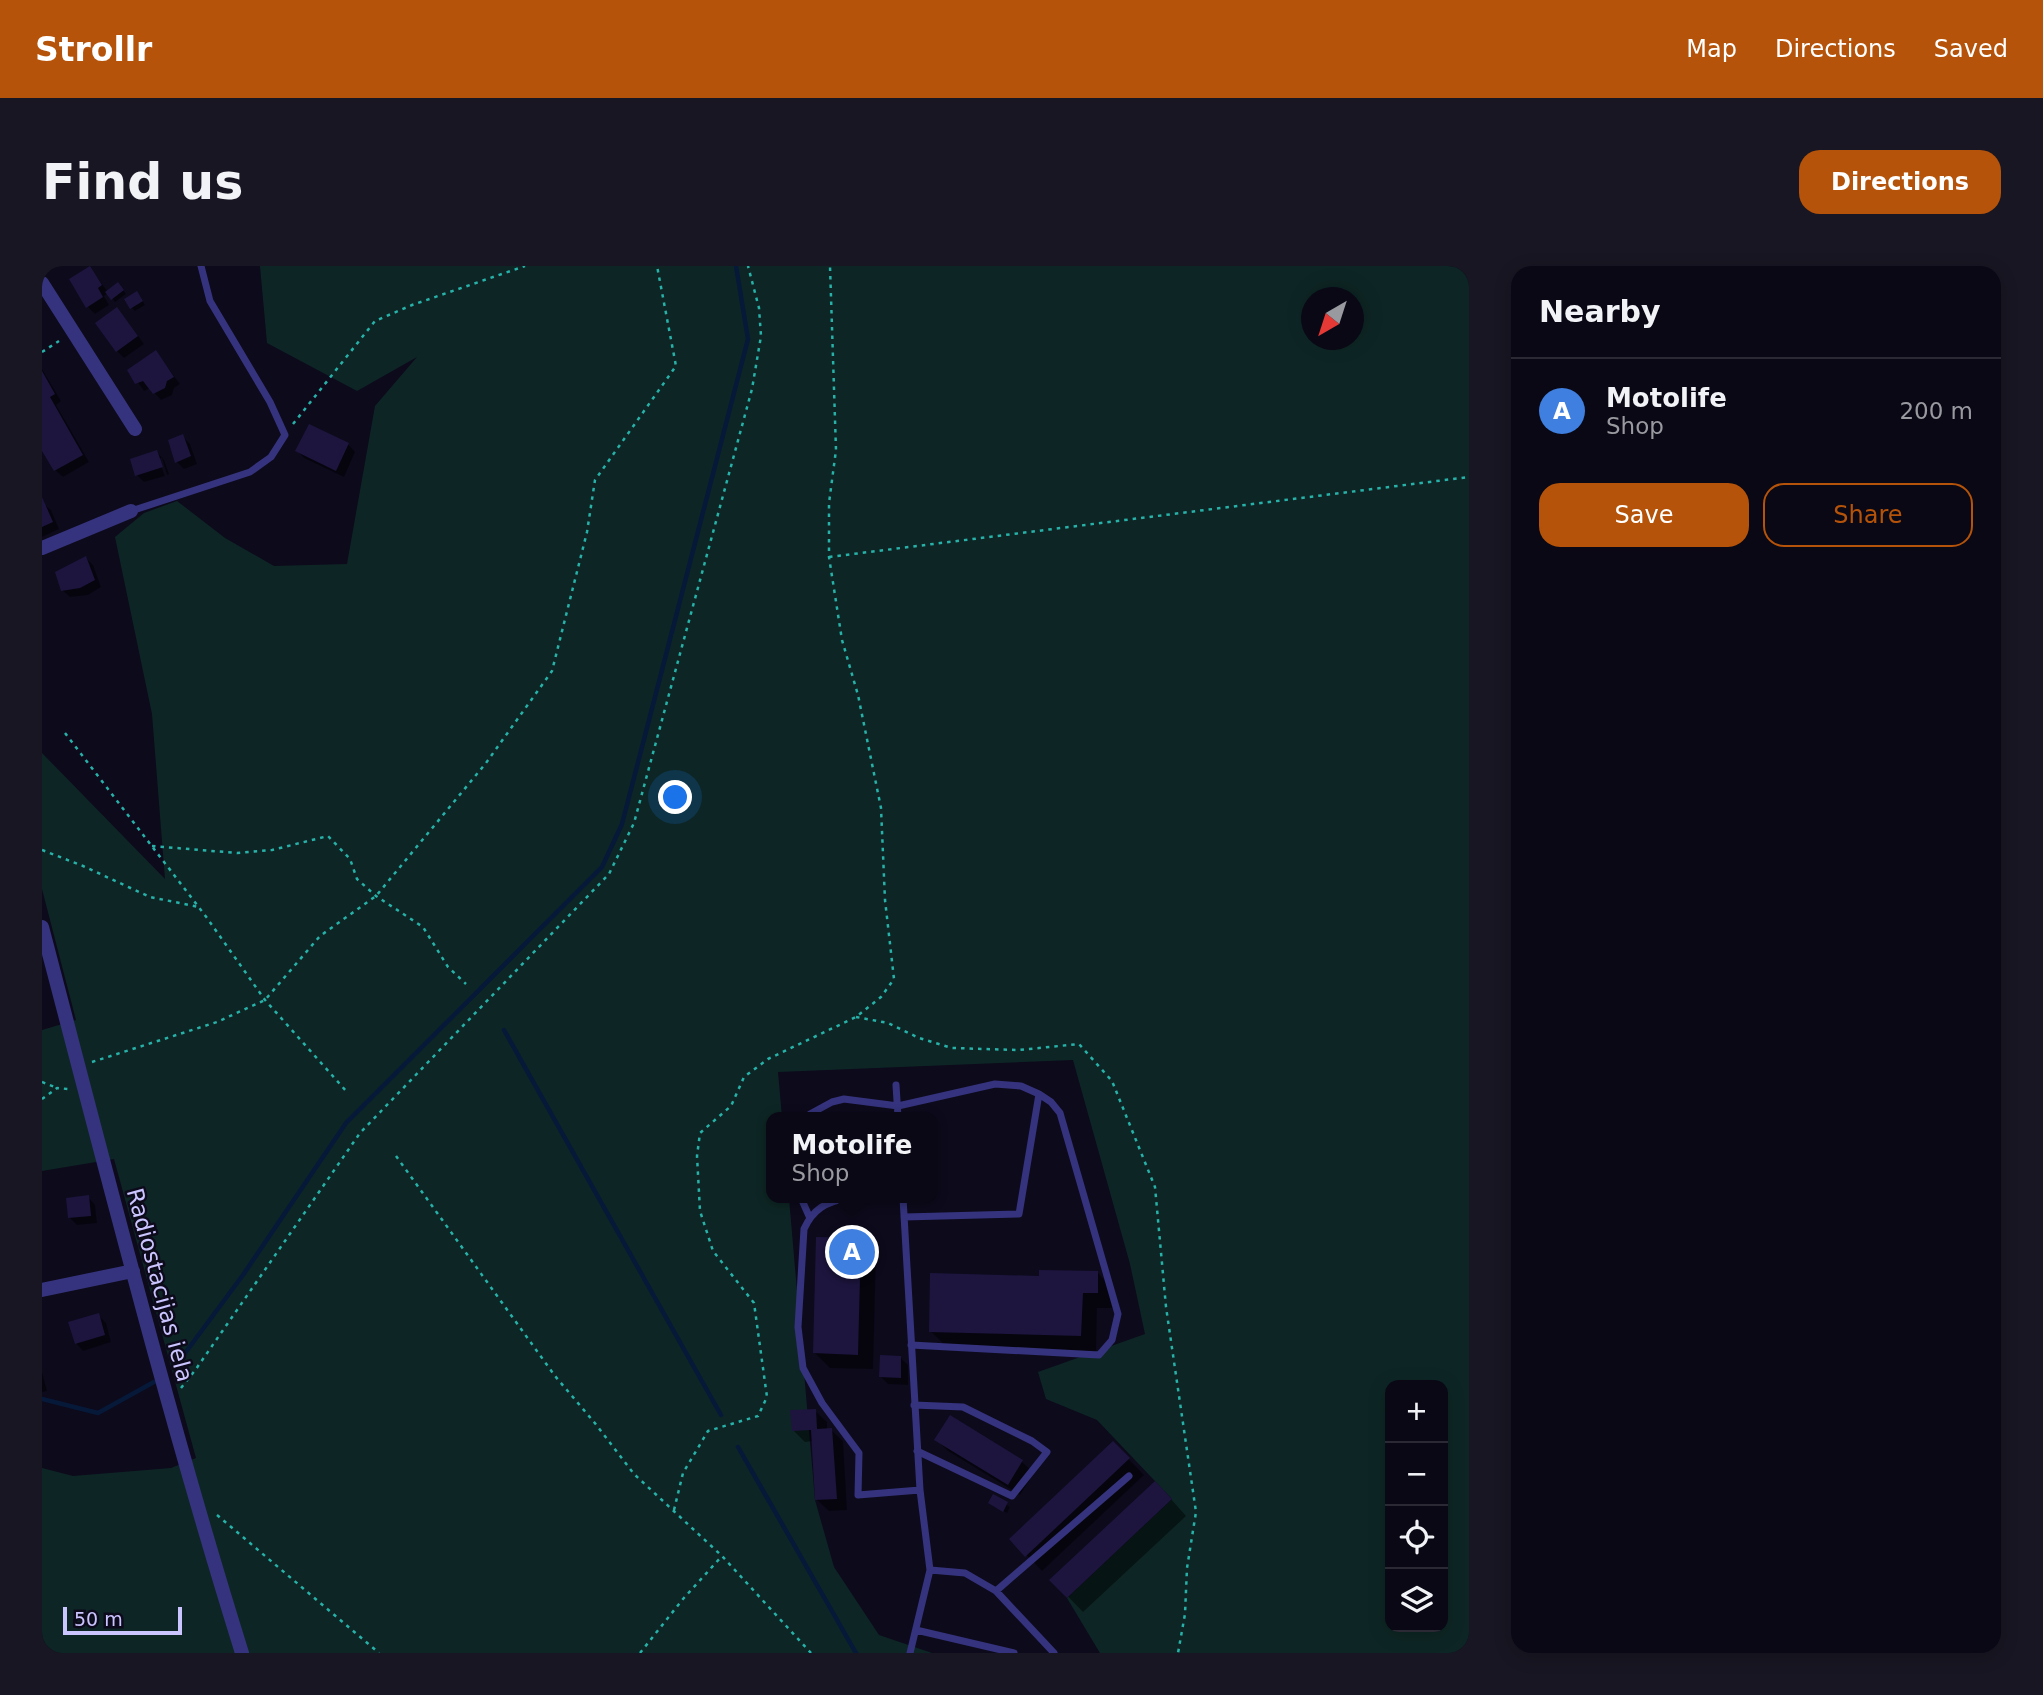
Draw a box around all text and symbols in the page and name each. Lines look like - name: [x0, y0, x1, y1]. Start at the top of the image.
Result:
- text: Strollr: [35, 30, 152, 69]
- text: Map: [1686, 35, 1737, 63]
- text: Directions: [1775, 35, 1896, 63]
- text: Saved: [1934, 35, 2008, 63]
- button: Directions: [1799, 150, 2001, 214]
- text: Find us: [42, 154, 243, 211]
- north arrow: [1301, 287, 1364, 350]
- text: Nearby: [1539, 294, 1661, 329]
- text: Motolife: [1606, 383, 1727, 413]
- text: A: [1553, 398, 1571, 424]
- text: 200 m: [1899, 398, 1973, 424]
- text: Shop: [1606, 413, 1664, 439]
- button: Save: [1539, 483, 1749, 547]
- button: Share: [1763, 483, 1973, 547]
- your location: [658, 780, 692, 814]
- popup: [766, 1112, 938, 1203]
- text: Motolife: [792, 1130, 912, 1160]
- text: Shop: [792, 1160, 849, 1186]
- street label: Radiostacijas iela: [122, 1185, 198, 1385]
- pin: A: [829, 1226, 875, 1278]
- map controls: [1385, 1380, 1448, 1632]
- button: +: [1385, 1380, 1448, 1443]
- button: −: [1385, 1443, 1448, 1506]
- button: locate: [1385, 1506, 1448, 1569]
- button: layers: [1385, 1569, 1448, 1632]
- scale bar: [63, 1604, 182, 1636]
- text: 50 m: [74, 1608, 123, 1630]

